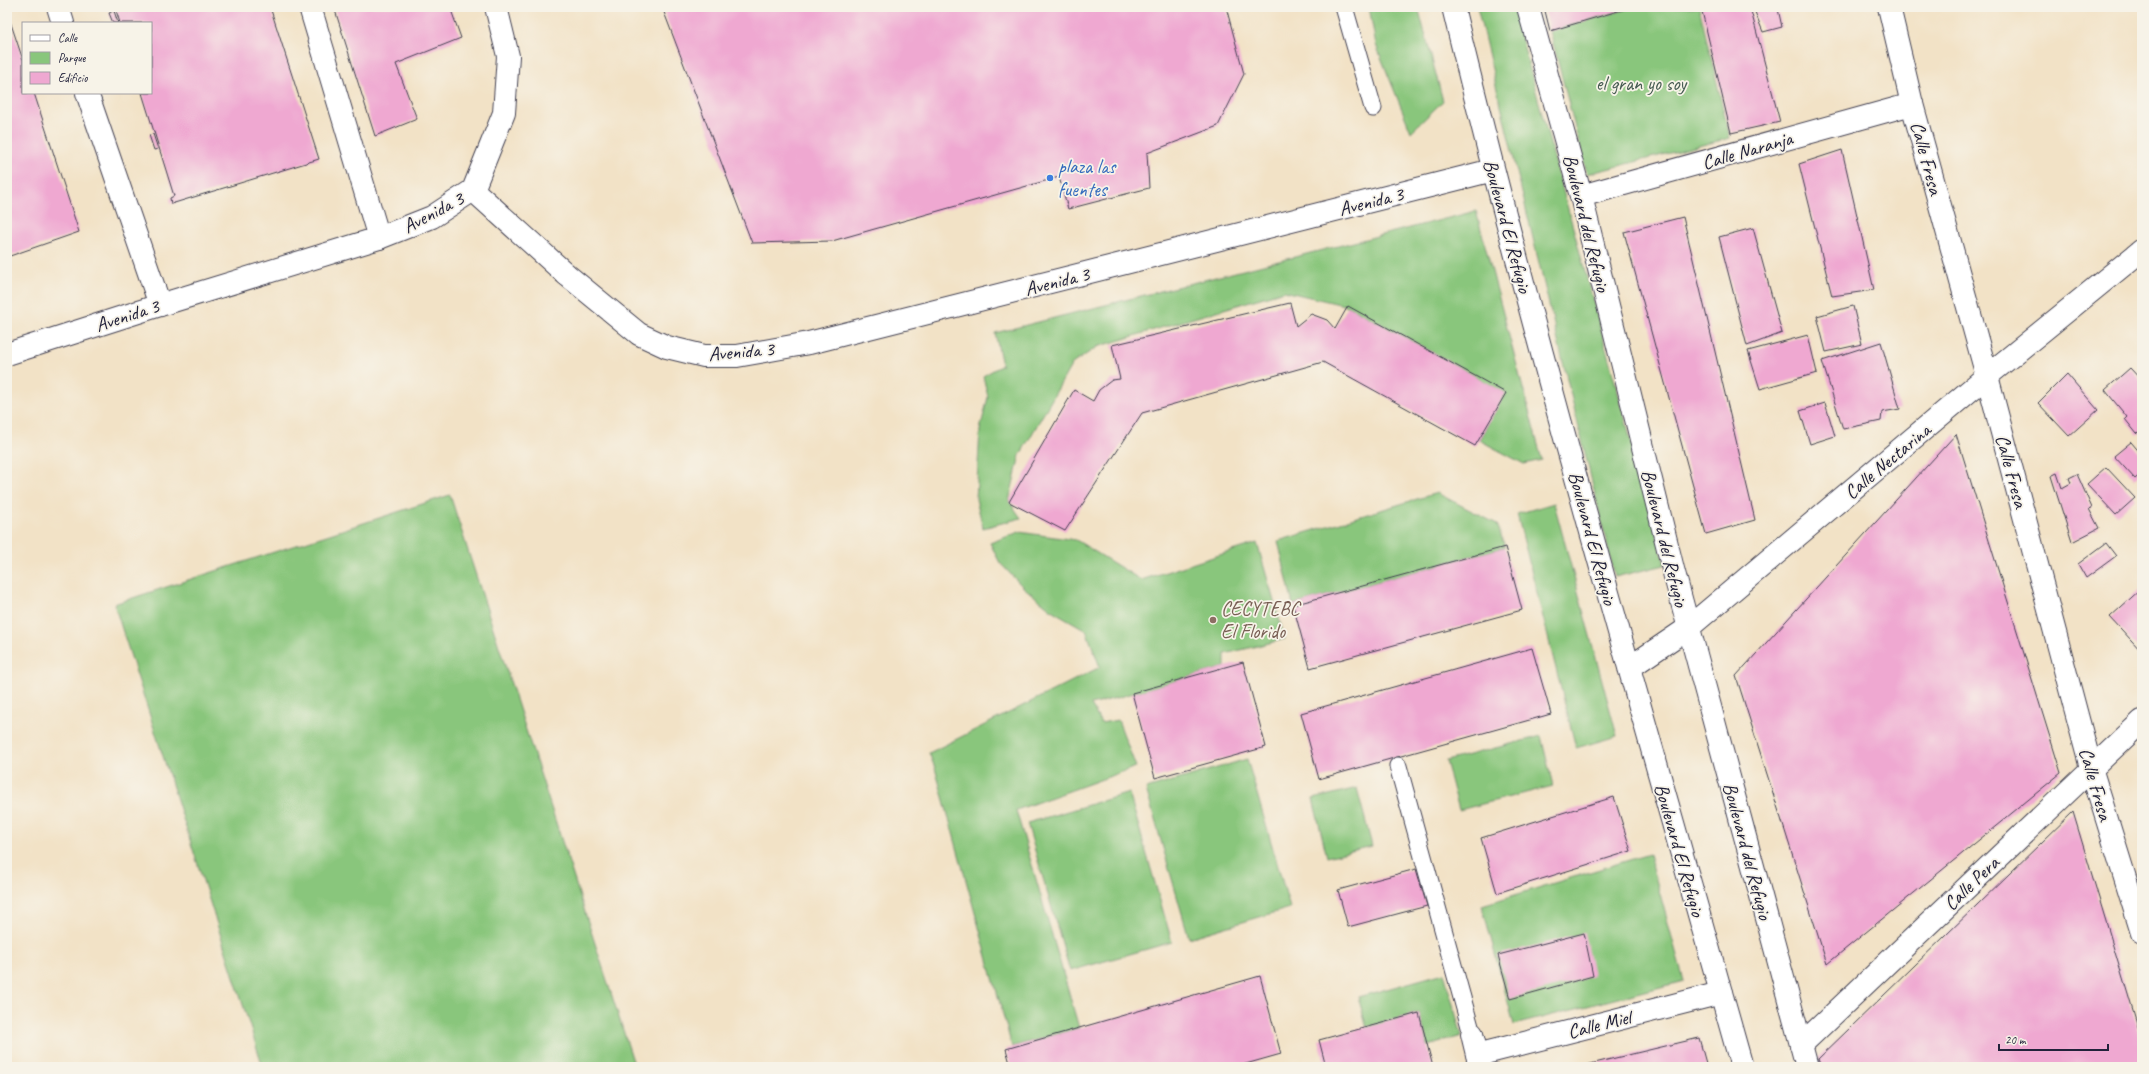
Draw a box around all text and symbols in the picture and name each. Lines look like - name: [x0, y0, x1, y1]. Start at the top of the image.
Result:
- legend: [22, 22, 152, 94]
- text: Calle: [58, 30, 78, 46]
- text: Parque: [58, 50, 87, 66]
- text: Edificio: [58, 70, 88, 86]
- park label: el gran yo soy: [1596, 71, 1688, 96]
- street label: Calle Fresa: [1905, 119, 1949, 199]
- street label: Calle Naranja: [1699, 125, 1797, 175]
- street label: Boulevard del Refugio: [1557, 152, 1616, 295]
- place label: plaza las fuentes: [1058, 154, 1117, 202]
- street label: Boulevard El Refugio: [1478, 157, 1538, 296]
- marker: plaza las fuentes: [1045, 173, 1055, 183]
- street label: Avenida 3: [1336, 181, 1408, 222]
- street label: Avenida 3: [398, 185, 470, 239]
- street label: Avenida 3: [1022, 261, 1094, 302]
- street label: Avenida 3: [92, 293, 164, 338]
- street label: Avenida 3: [707, 336, 777, 367]
- street label: Calle Nectarina: [1839, 417, 1937, 505]
- street label: Calle Fresa: [1990, 432, 2034, 512]
- street label: Boulevard del Refugio: [1635, 467, 1694, 610]
- street label: Boulevard El Refugio: [1563, 469, 1623, 608]
- place label: CECYTEBC El Florido: [1221, 596, 1302, 644]
- marker: CECYTEBC El Florido: [1208, 615, 1218, 625]
- street label: Calle Fresa: [2073, 745, 2118, 825]
- street label: Boulevard del Refugio: [1717, 780, 1778, 923]
- street label: Boulevard El Refugio: [1649, 781, 1711, 920]
- street label: Calle Pera: [1938, 850, 2005, 916]
- street label: Calle Miel: [1565, 1004, 1637, 1044]
- scale bar: [1999, 1026, 2108, 1052]
- text: 20 m: [2005, 1032, 2027, 1048]

